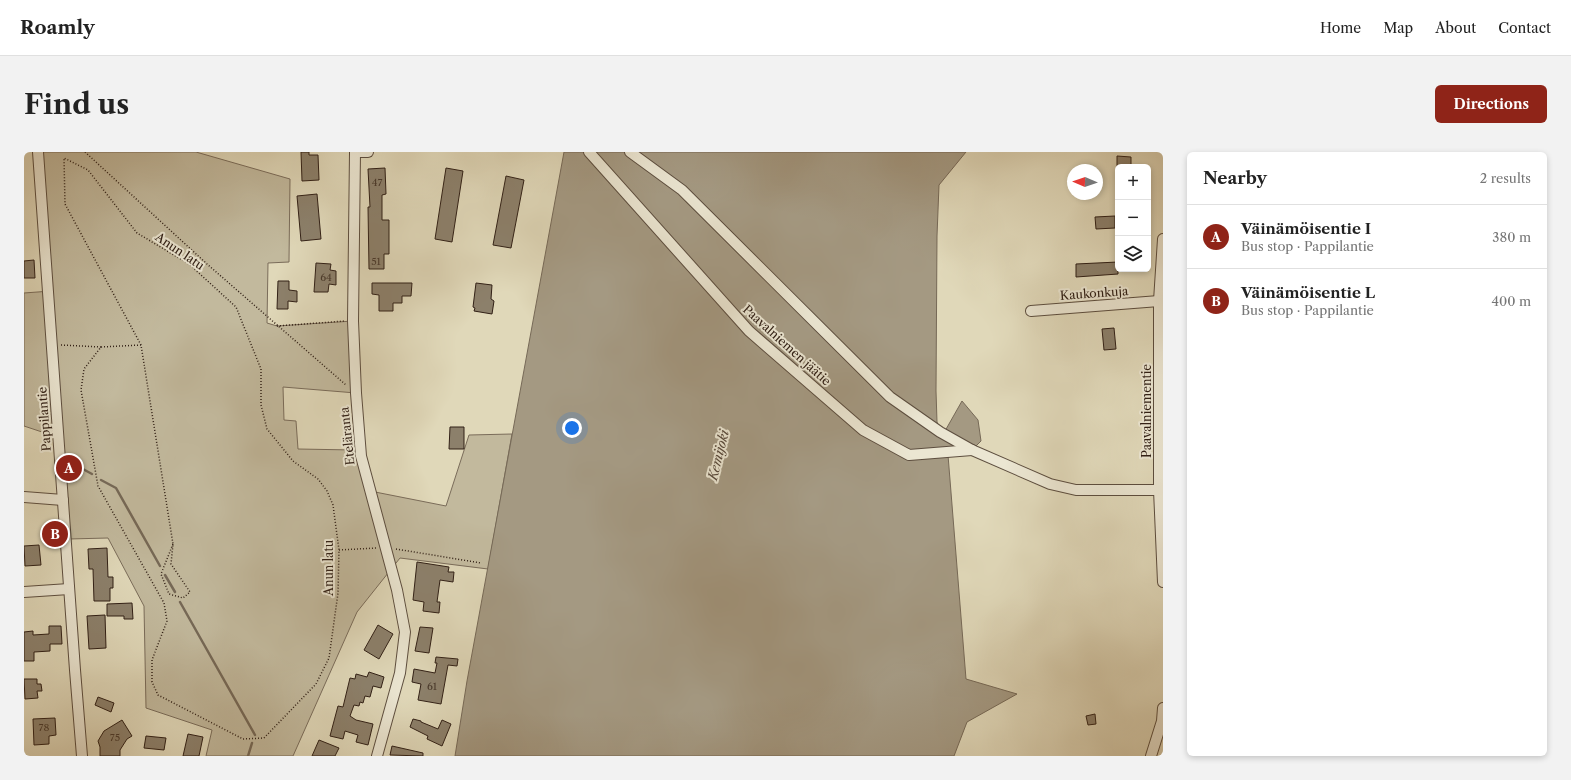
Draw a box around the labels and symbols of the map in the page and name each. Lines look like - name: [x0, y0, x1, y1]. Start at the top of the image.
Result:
- north arrow: [1067, 164, 1103, 200]
- house number: 47: [372, 176, 382, 189]
- street label: Anun latu: [152, 229, 208, 273]
- house number: 51: [371, 255, 382, 268]
- house number: 64: [320, 271, 332, 284]
- street label: Kaukonkuja: [1059, 283, 1129, 303]
- street label: Paavalniemen jäätie: [740, 302, 834, 389]
- street label: Paavalniementie: [1139, 364, 1154, 458]
- street label: Pappilantie: [34, 386, 54, 452]
- street label: Eteläranta: [336, 405, 358, 466]
- your location: [562, 418, 582, 438]
- water label: Kemijoki: [704, 427, 732, 483]
- pin: A: [56, 453, 82, 483]
- pin: B: [42, 519, 68, 549]
- street label: Anun latu: [321, 539, 336, 597]
- house number: 61: [427, 680, 438, 693]
- house number: 78: [39, 721, 49, 734]
- house number: 75: [110, 731, 120, 744]

